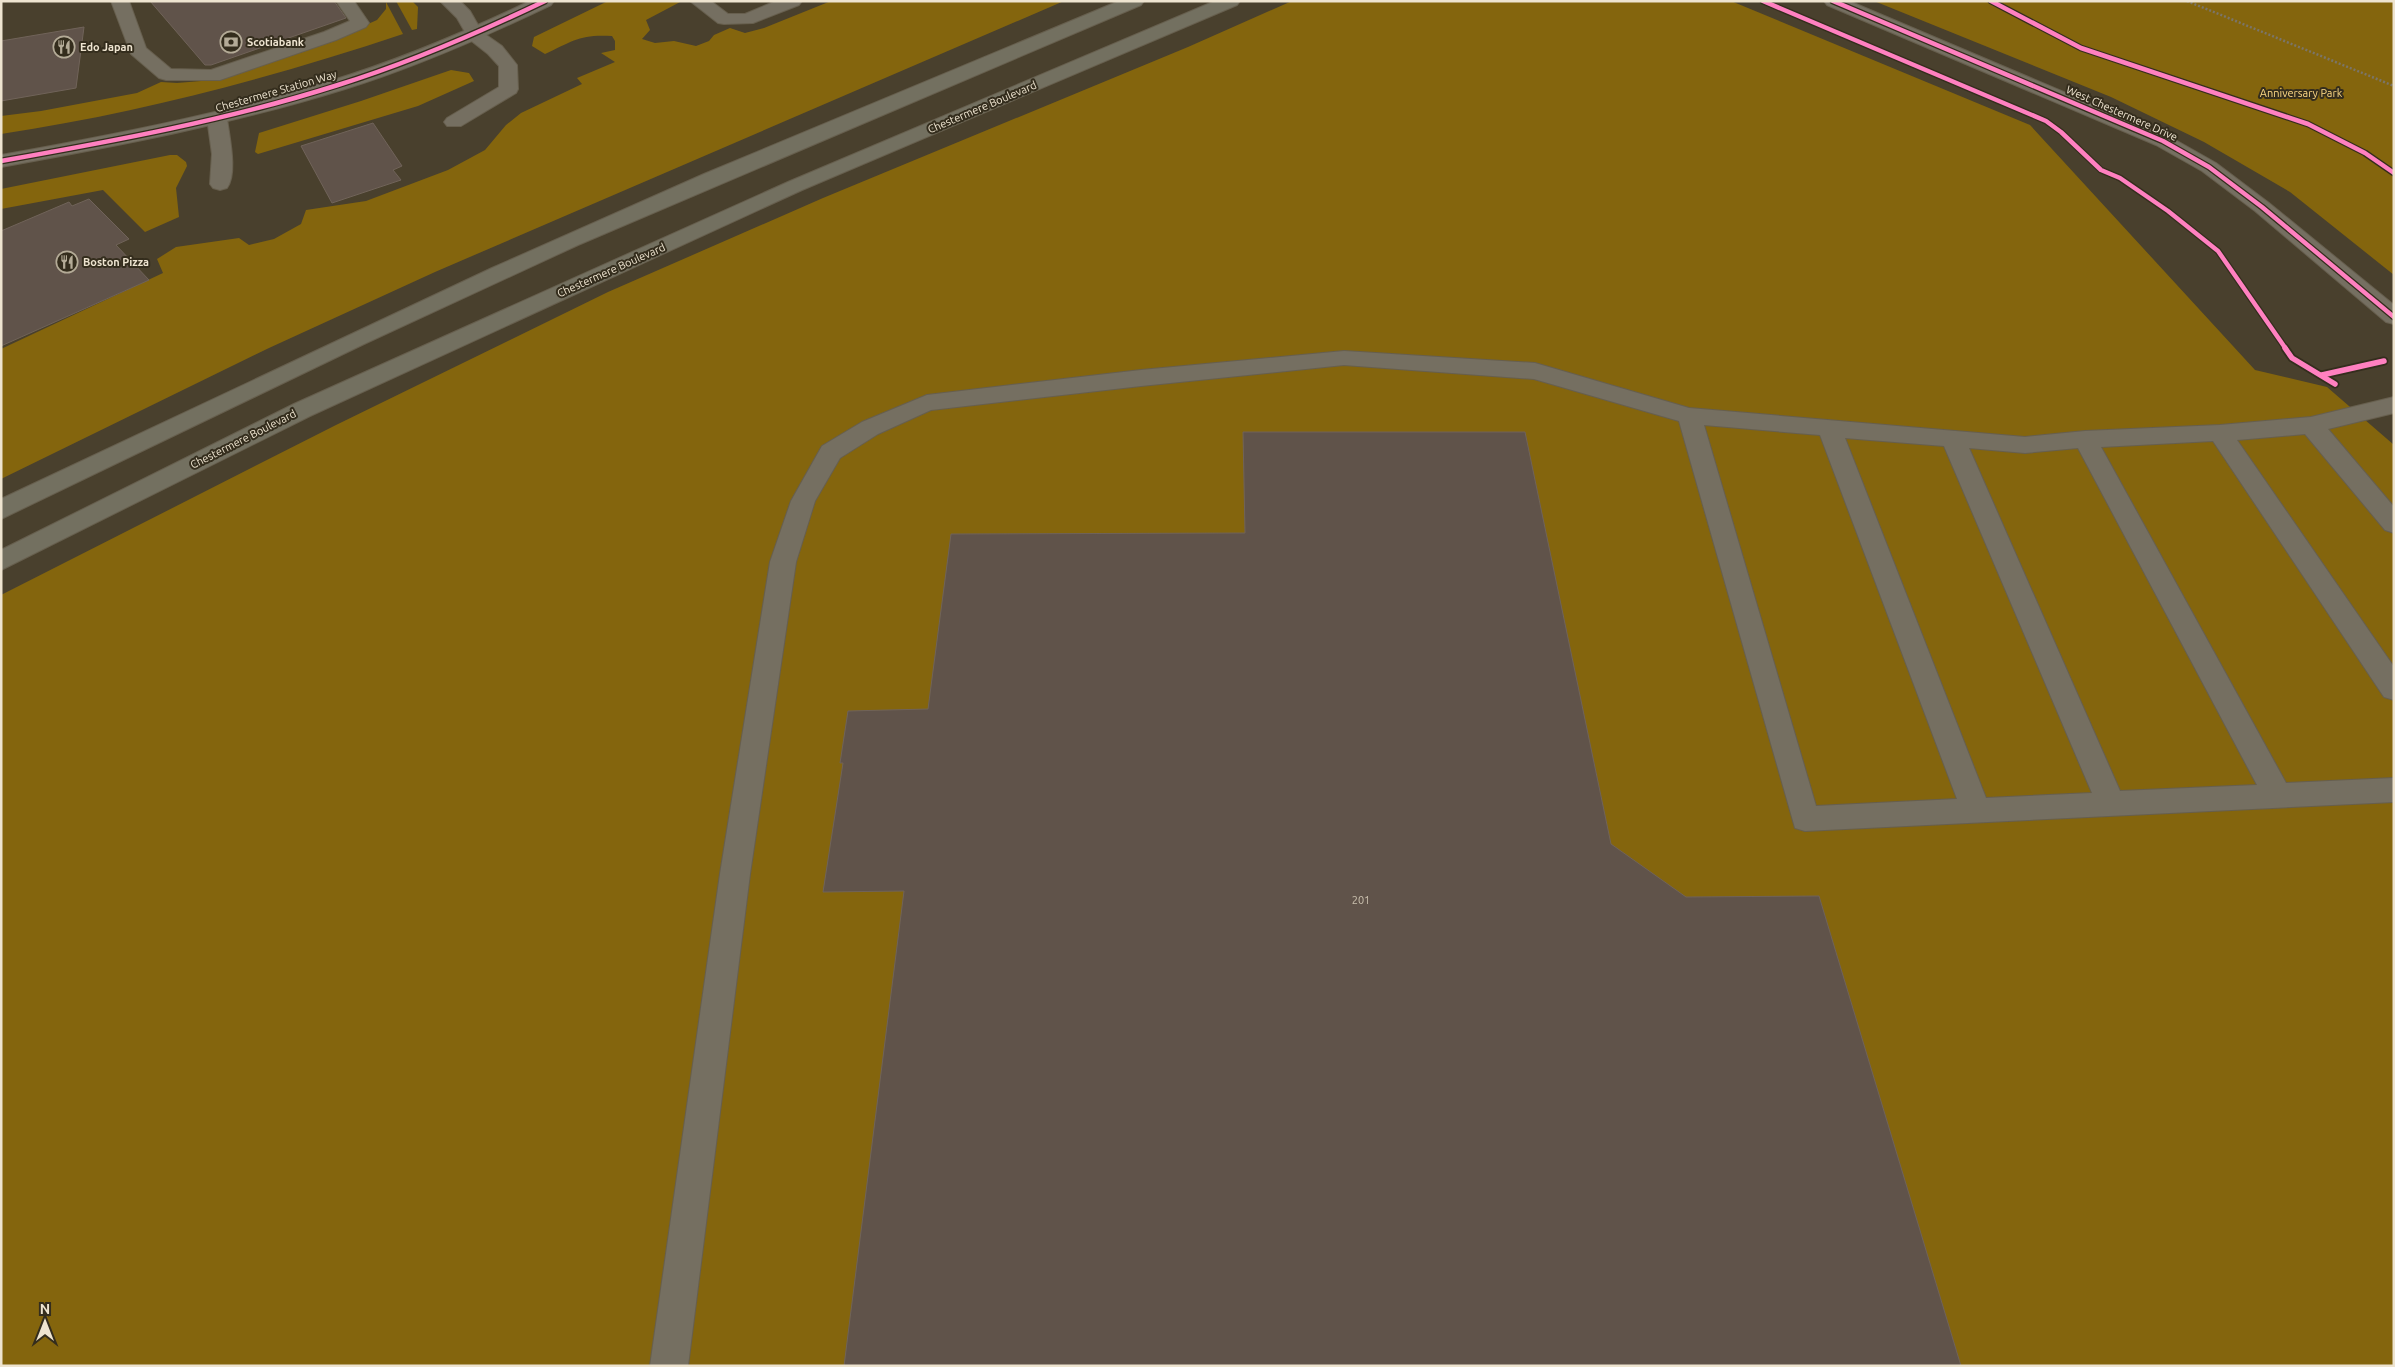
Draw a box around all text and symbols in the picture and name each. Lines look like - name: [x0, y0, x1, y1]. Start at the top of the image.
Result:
- bank icon: Scotiabank: [219, 30, 243, 54]
- restaurant icon: Edo Japan: [52, 35, 76, 59]
- place label: Scotiabank: [247, 36, 305, 48]
- place label: Edo Japan: [80, 41, 133, 53]
- street label: Chestermere Station Way: [214, 68, 339, 114]
- street label: Chestermere Boulevard: [926, 79, 1038, 135]
- street label: West Chestermere Drive: [2065, 83, 2179, 143]
- park label: Anniversary Park: [2260, 87, 2343, 99]
- street label: Chestermere Boulevard: [555, 241, 667, 299]
- restaurant icon: Boston Pizza: [55, 250, 79, 274]
- place label: Boston Pizza: [83, 256, 149, 268]
- street label: Chestermere Boulevard: [188, 407, 298, 471]
- house number: 201: [1352, 894, 1370, 906]
- north arrow: [20, 1297, 70, 1347]
- text: N: [40, 1301, 50, 1317]

